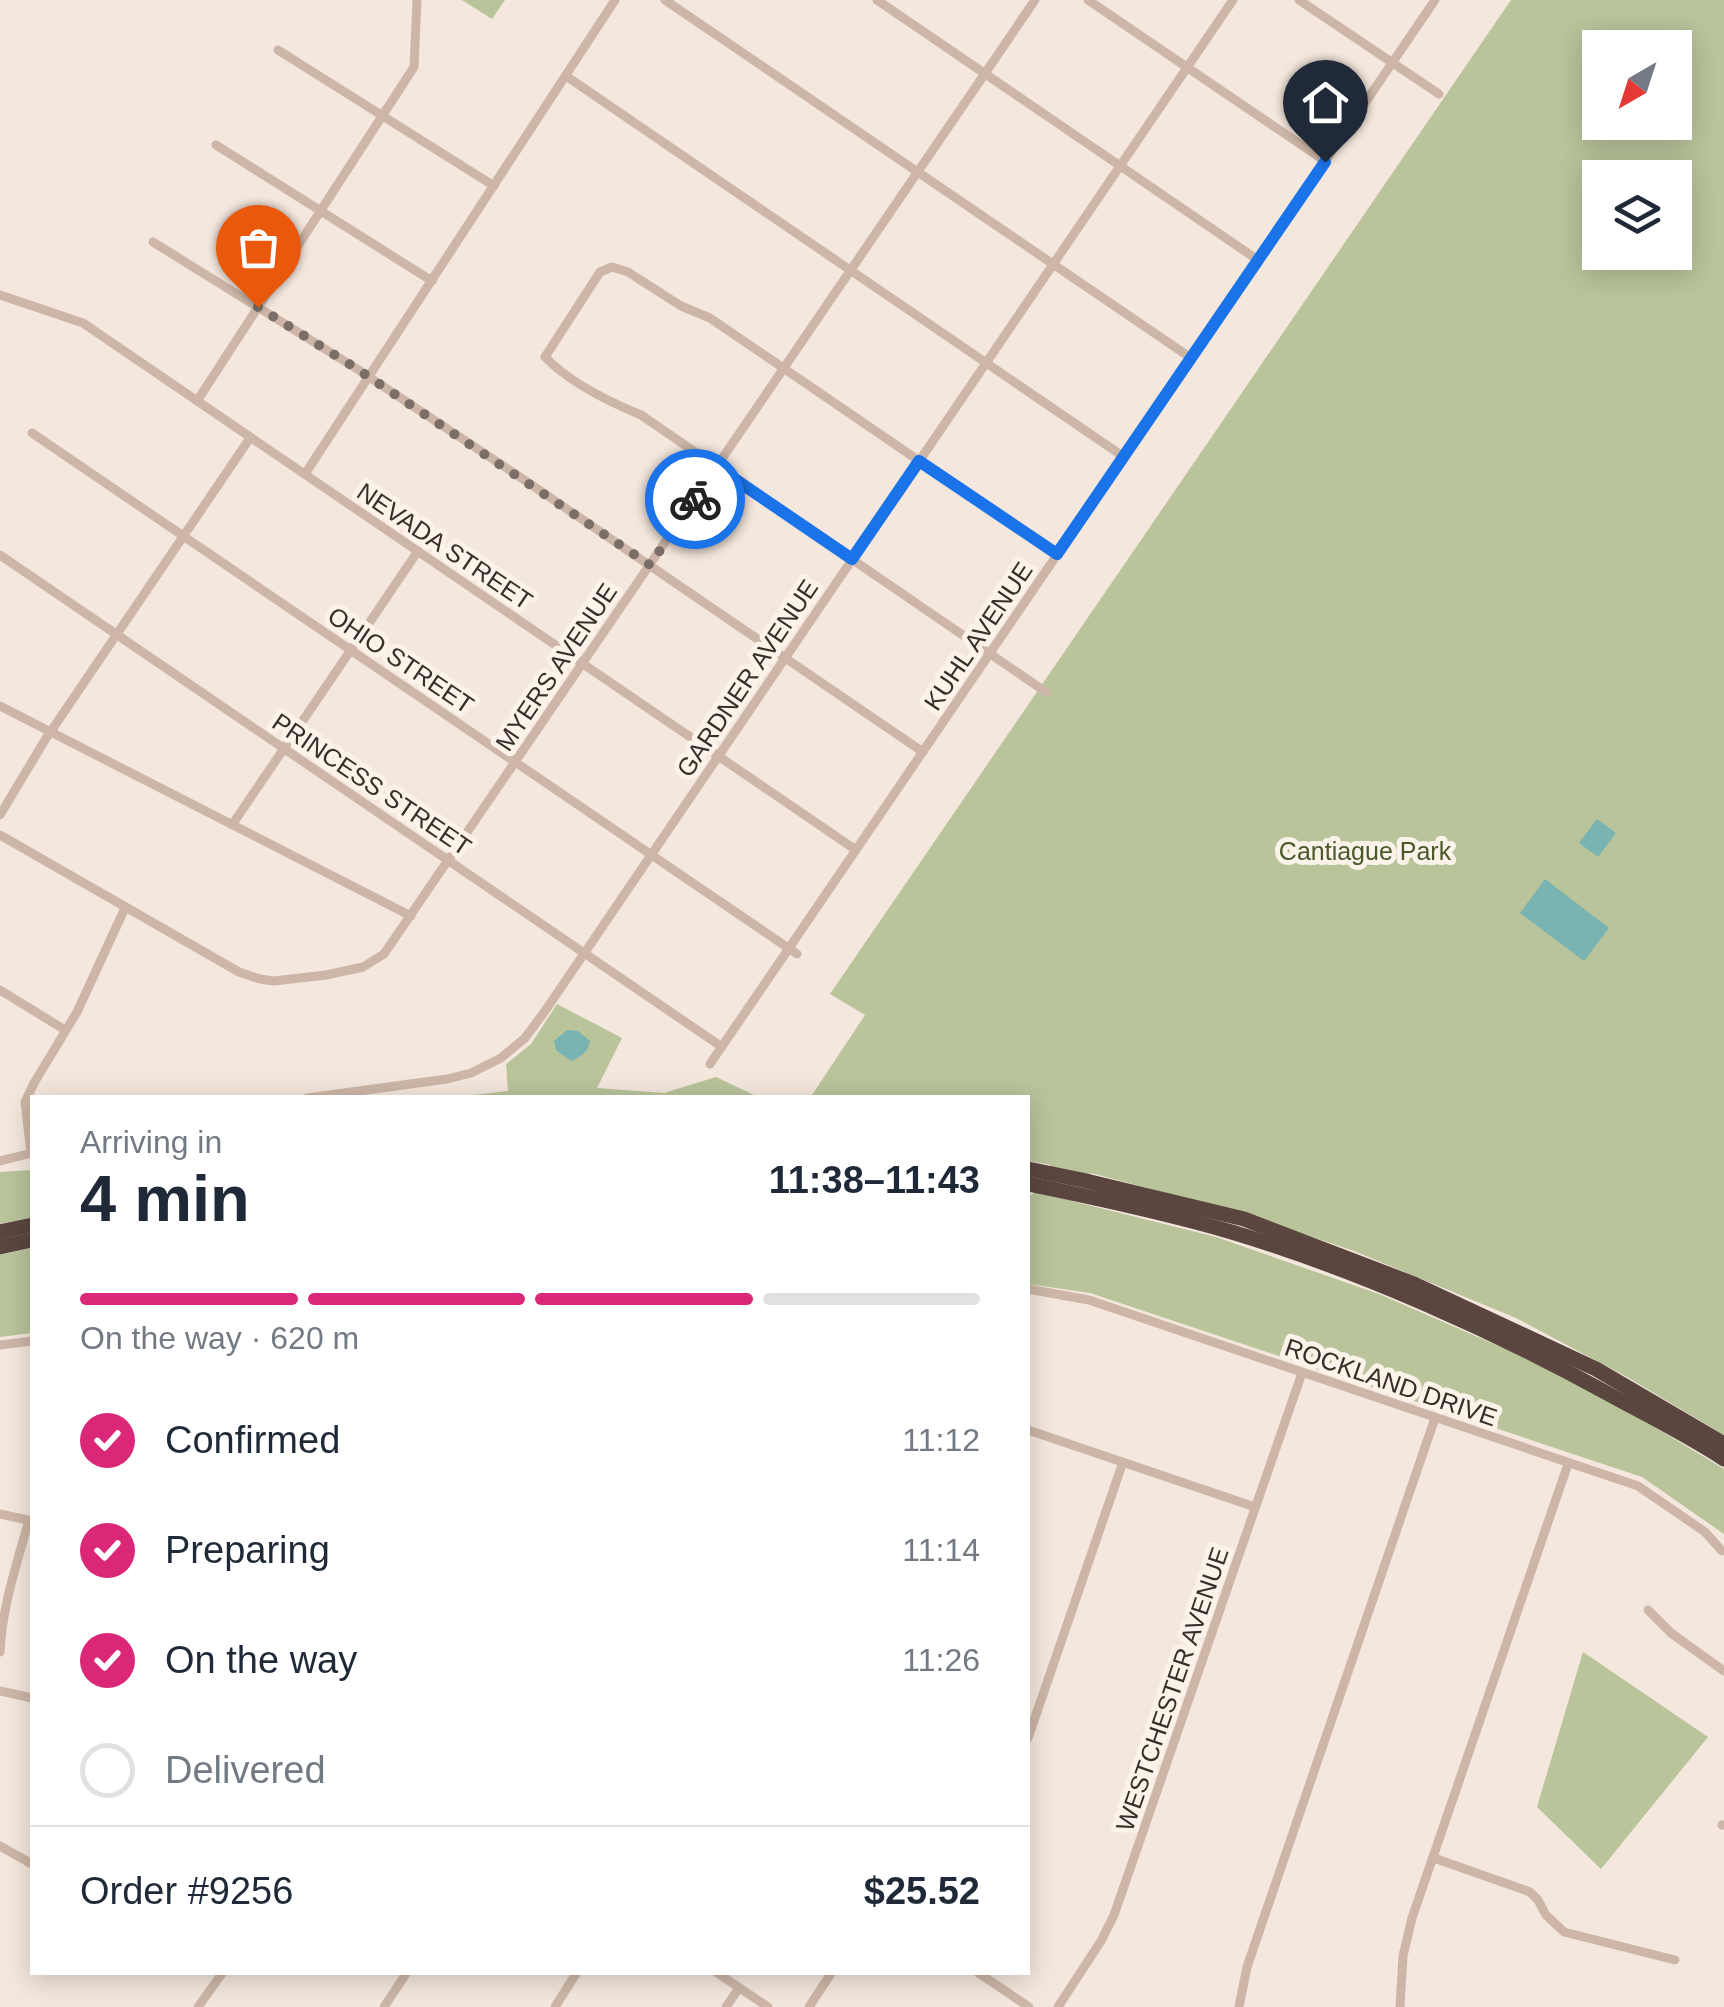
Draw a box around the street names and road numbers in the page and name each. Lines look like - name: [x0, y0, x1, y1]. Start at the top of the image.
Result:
- street label: NEVADA STREET: [352, 477, 538, 615]
- street label: KUHL AVENUE: [918, 557, 1038, 715]
- street label: GARDNER AVENUE: [671, 574, 823, 782]
- street label: MYERS AVENUE: [490, 578, 622, 756]
- street label: OHIO STREET: [323, 601, 479, 719]
- street label: PRINCESS STREET: [267, 707, 477, 861]
- street label: ROCKLAND DRIVE: [1281, 1333, 1501, 1431]
- street label: WESTCHESTER AVENUE: [1110, 1543, 1234, 1835]

